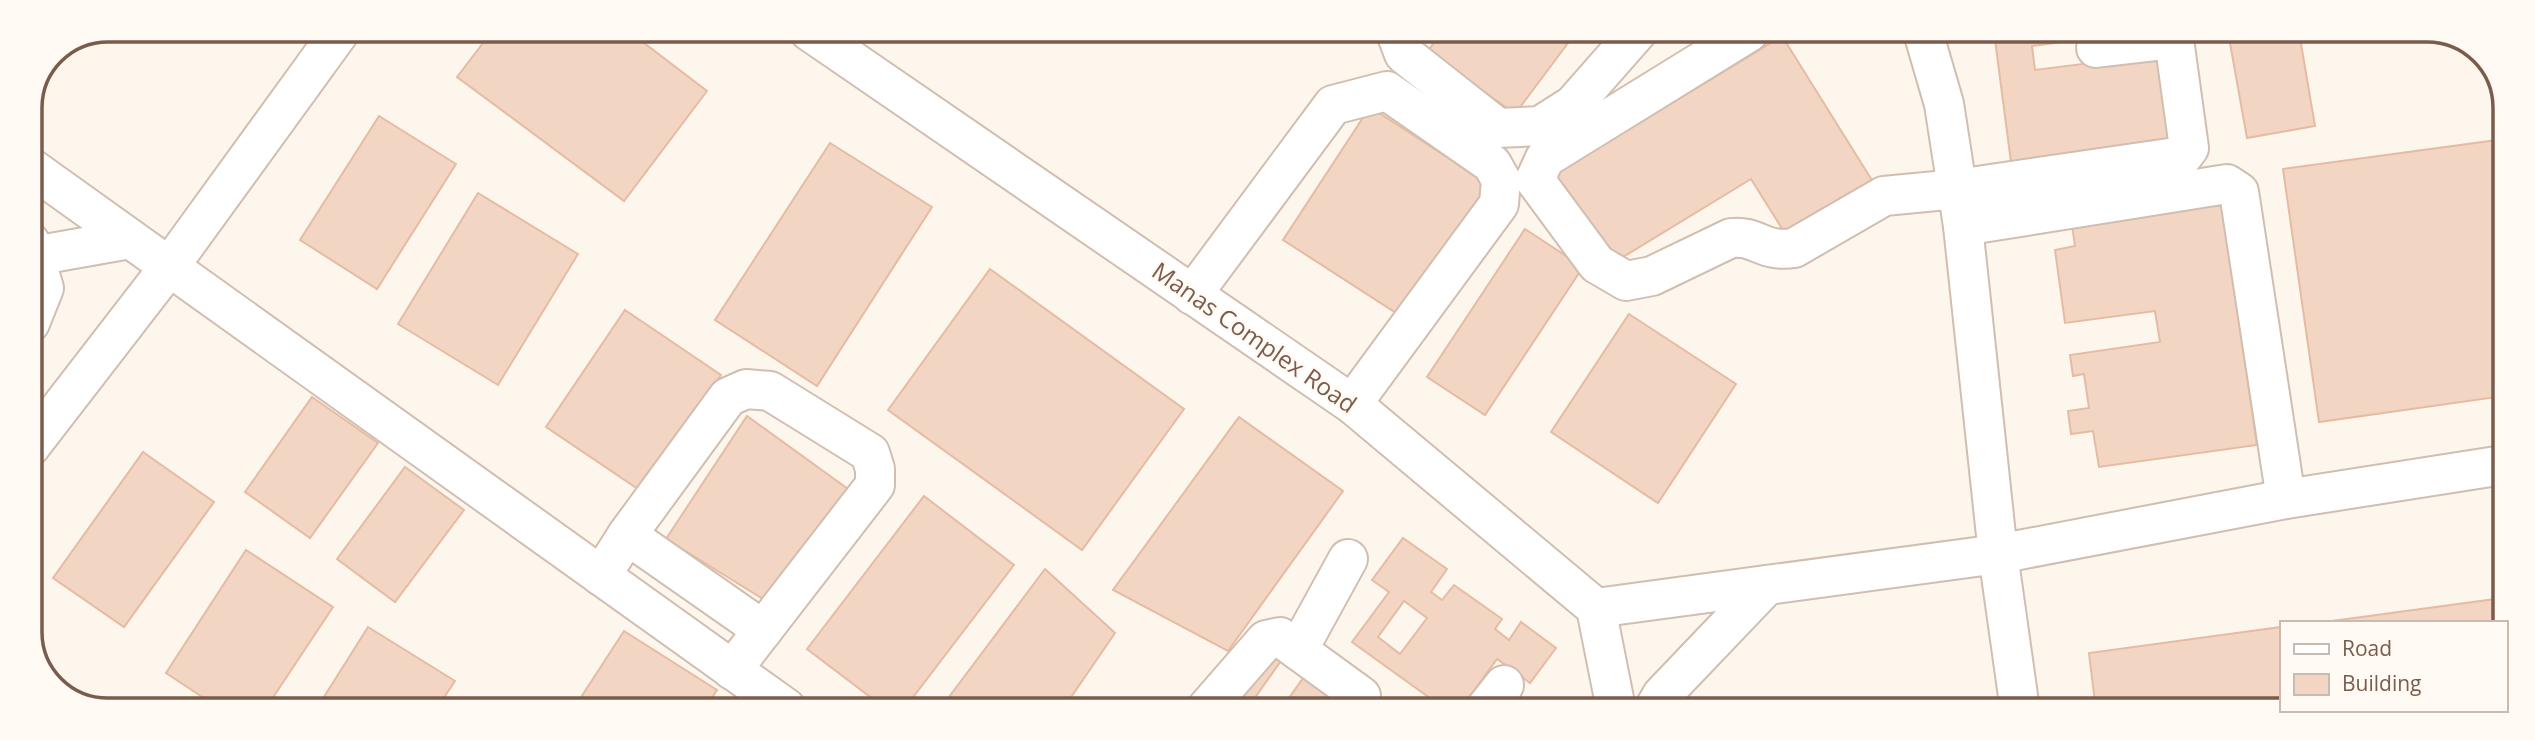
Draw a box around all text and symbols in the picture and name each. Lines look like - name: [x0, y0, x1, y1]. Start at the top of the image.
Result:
- street label: Manas Complex Road: [1146, 254, 1364, 420]
- legend: [2280, 621, 2507, 712]
- text: Road: [2342, 634, 2392, 662]
- text: Building: [2342, 669, 2421, 697]

